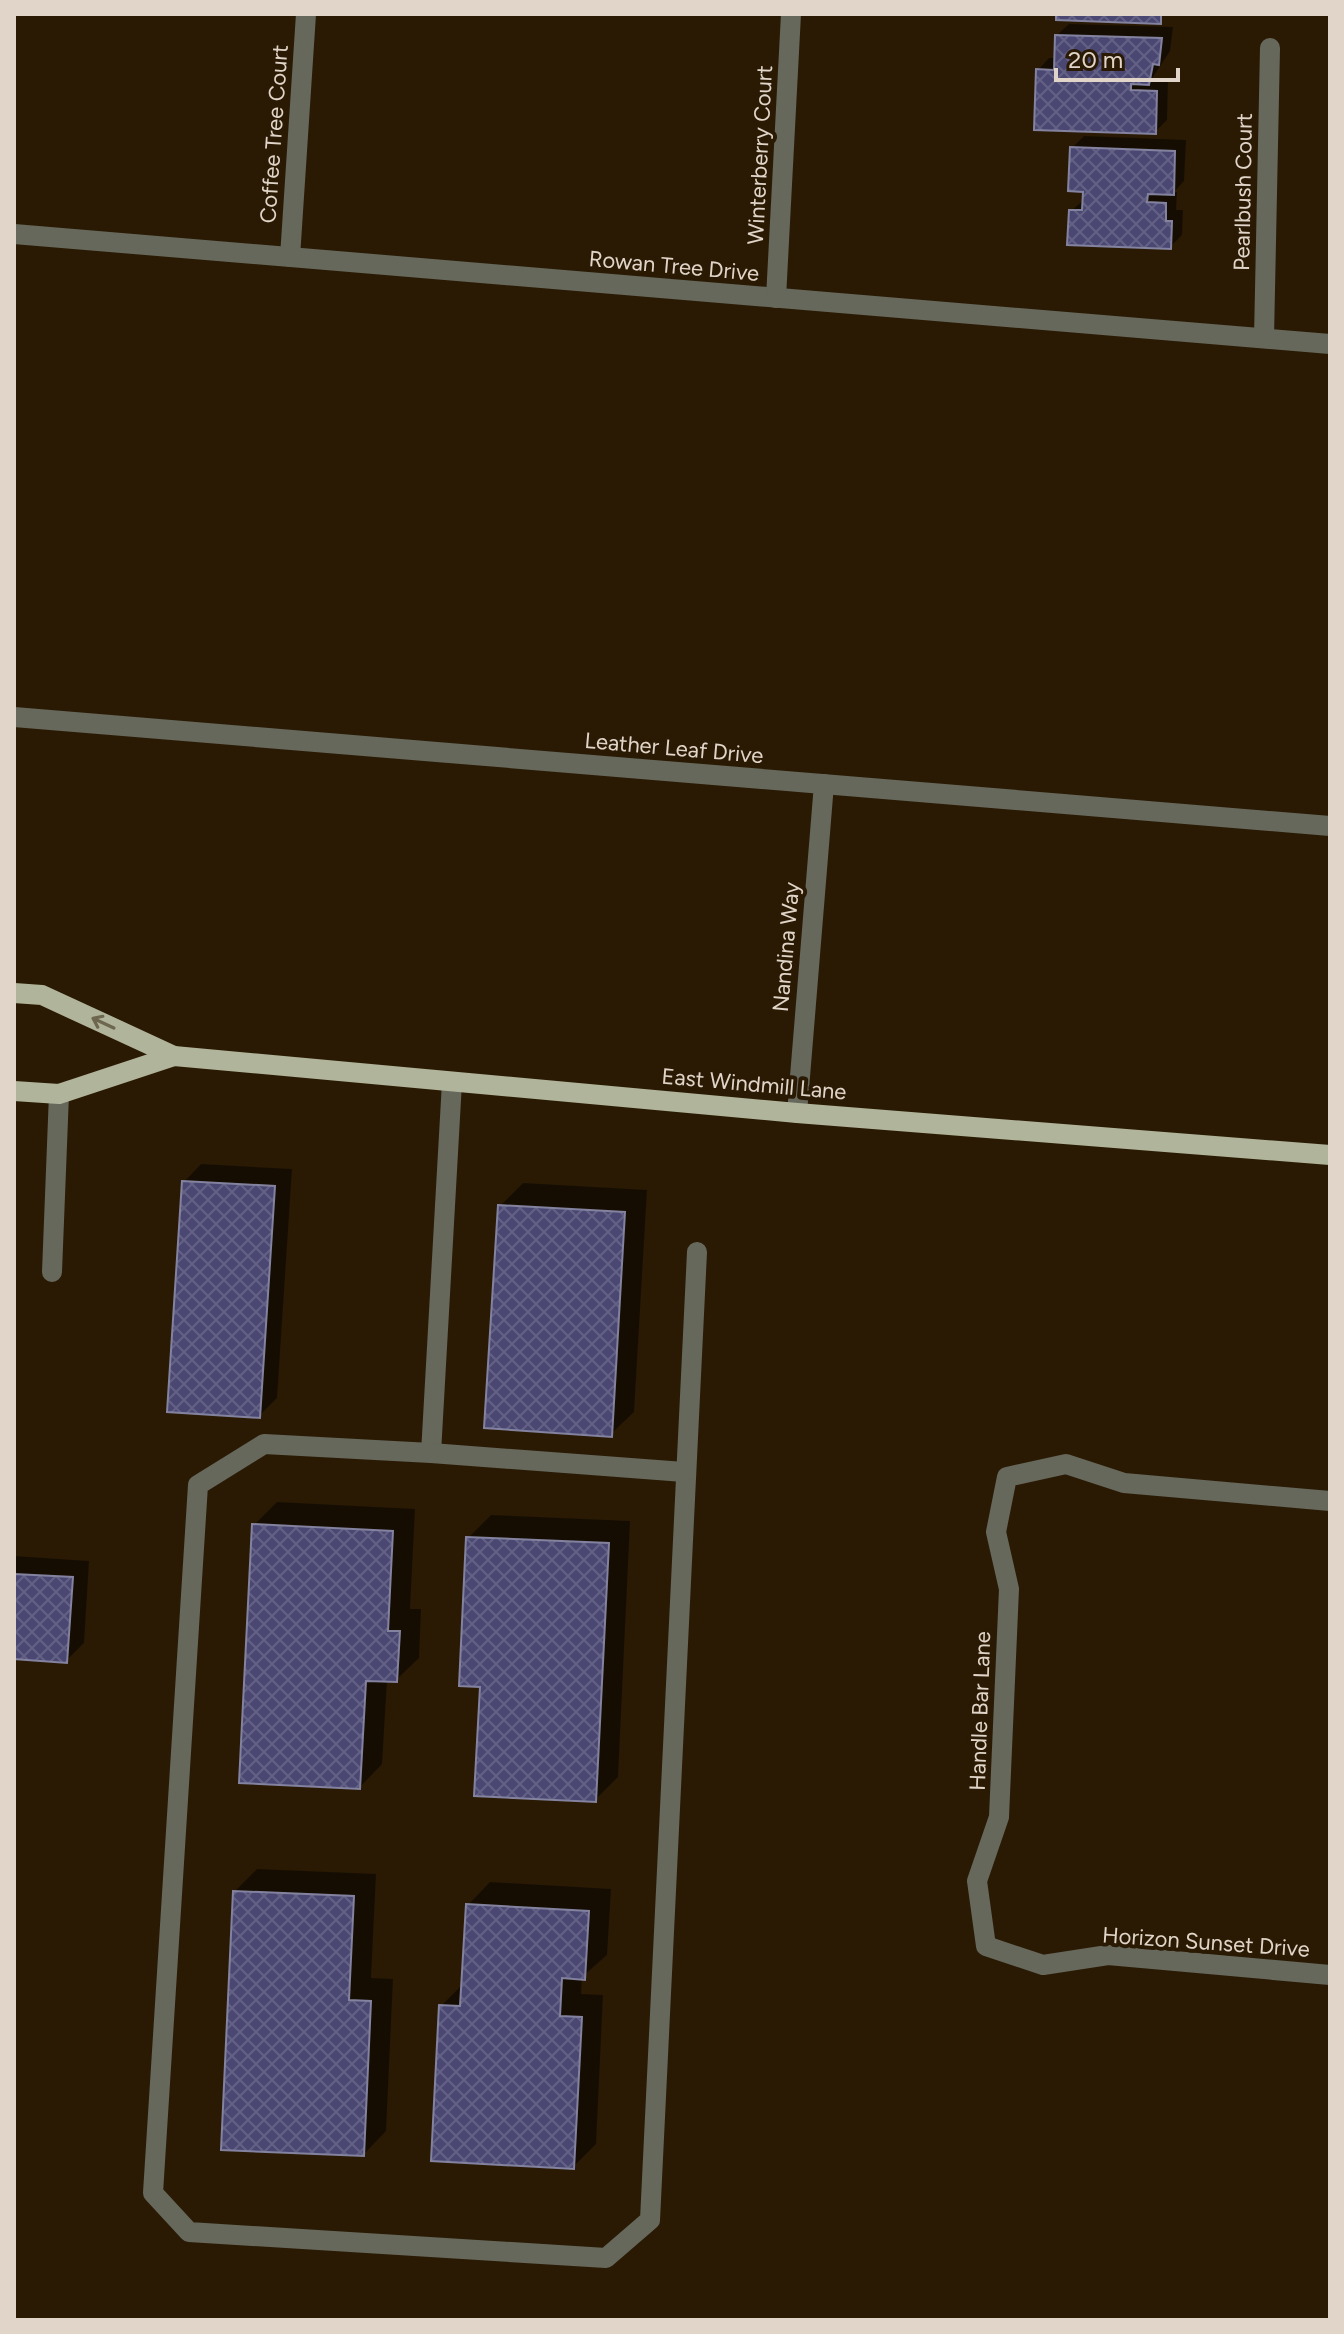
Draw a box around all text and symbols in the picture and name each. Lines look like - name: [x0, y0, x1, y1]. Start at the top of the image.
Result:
- scale bar: [1056, 32, 1178, 82]
- street label: Coffee Tree Court: [254, 44, 294, 224]
- text: 20 m: [1068, 45, 1123, 74]
- street label: Winterberry Court: [742, 65, 778, 245]
- street label: Pearlbush Court: [1228, 113, 1258, 271]
- street label: Rowan Tree Drive: [588, 245, 760, 287]
- street label: Leather Leaf Drive: [584, 727, 764, 769]
- street label: Nandina Way: [767, 880, 805, 1013]
- one-way arrow: [91, 1015, 115, 1030]
- street label: East Windmill Lane: [660, 1062, 848, 1106]
- street label: Handle Bar Lane: [964, 1631, 996, 1791]
- street label: Horizon Sunset Drive: [1101, 1921, 1311, 1963]

